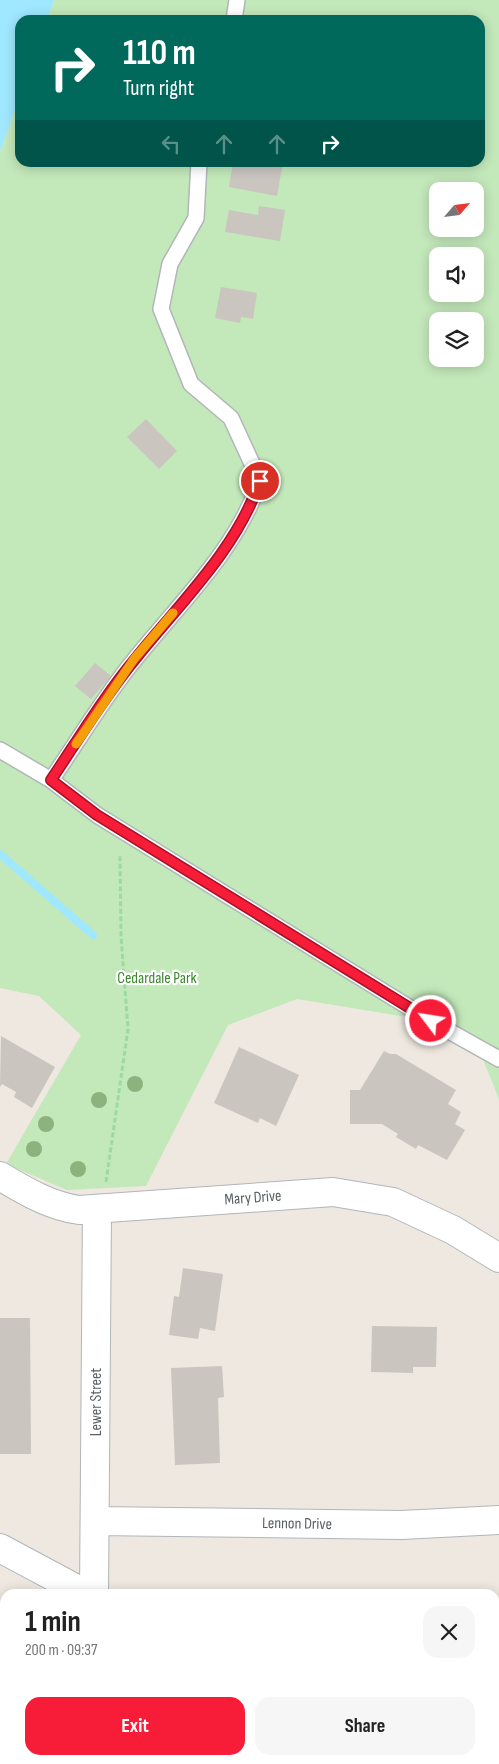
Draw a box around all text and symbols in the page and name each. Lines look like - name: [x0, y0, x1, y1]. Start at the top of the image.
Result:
- text: 110 m: [123, 32, 196, 75]
- icon: right: [40, 35, 105, 100]
- text: Turn right: [123, 75, 194, 102]
- icon: left: [157, 130, 185, 158]
- icon: ahead: [210, 130, 238, 158]
- icon: ahead: [263, 130, 291, 158]
- icon: right: [316, 130, 344, 158]
- north arrow: [429, 182, 484, 238]
- map controls: [429, 182, 484, 367]
- button: sound: [429, 247, 484, 302]
- button: layers: [429, 312, 484, 367]
- pin: [239, 460, 281, 502]
- icon: arrive: [246, 467, 274, 495]
- park label: Cedardale Park: [117, 969, 197, 988]
- position arrow: [404, 994, 456, 1046]
- street label: Mary Drive: [224, 1187, 282, 1209]
- street label: Lewer Street: [87, 1368, 106, 1436]
- street label: Lennon Drive: [262, 1514, 332, 1534]
- text: 1 min: [25, 1604, 81, 1640]
- button: close: [423, 1606, 475, 1658]
- text: 200 m · 09:37: [25, 1641, 97, 1660]
- button: Exit: [25, 1697, 245, 1755]
- button: Share: [255, 1697, 475, 1755]

